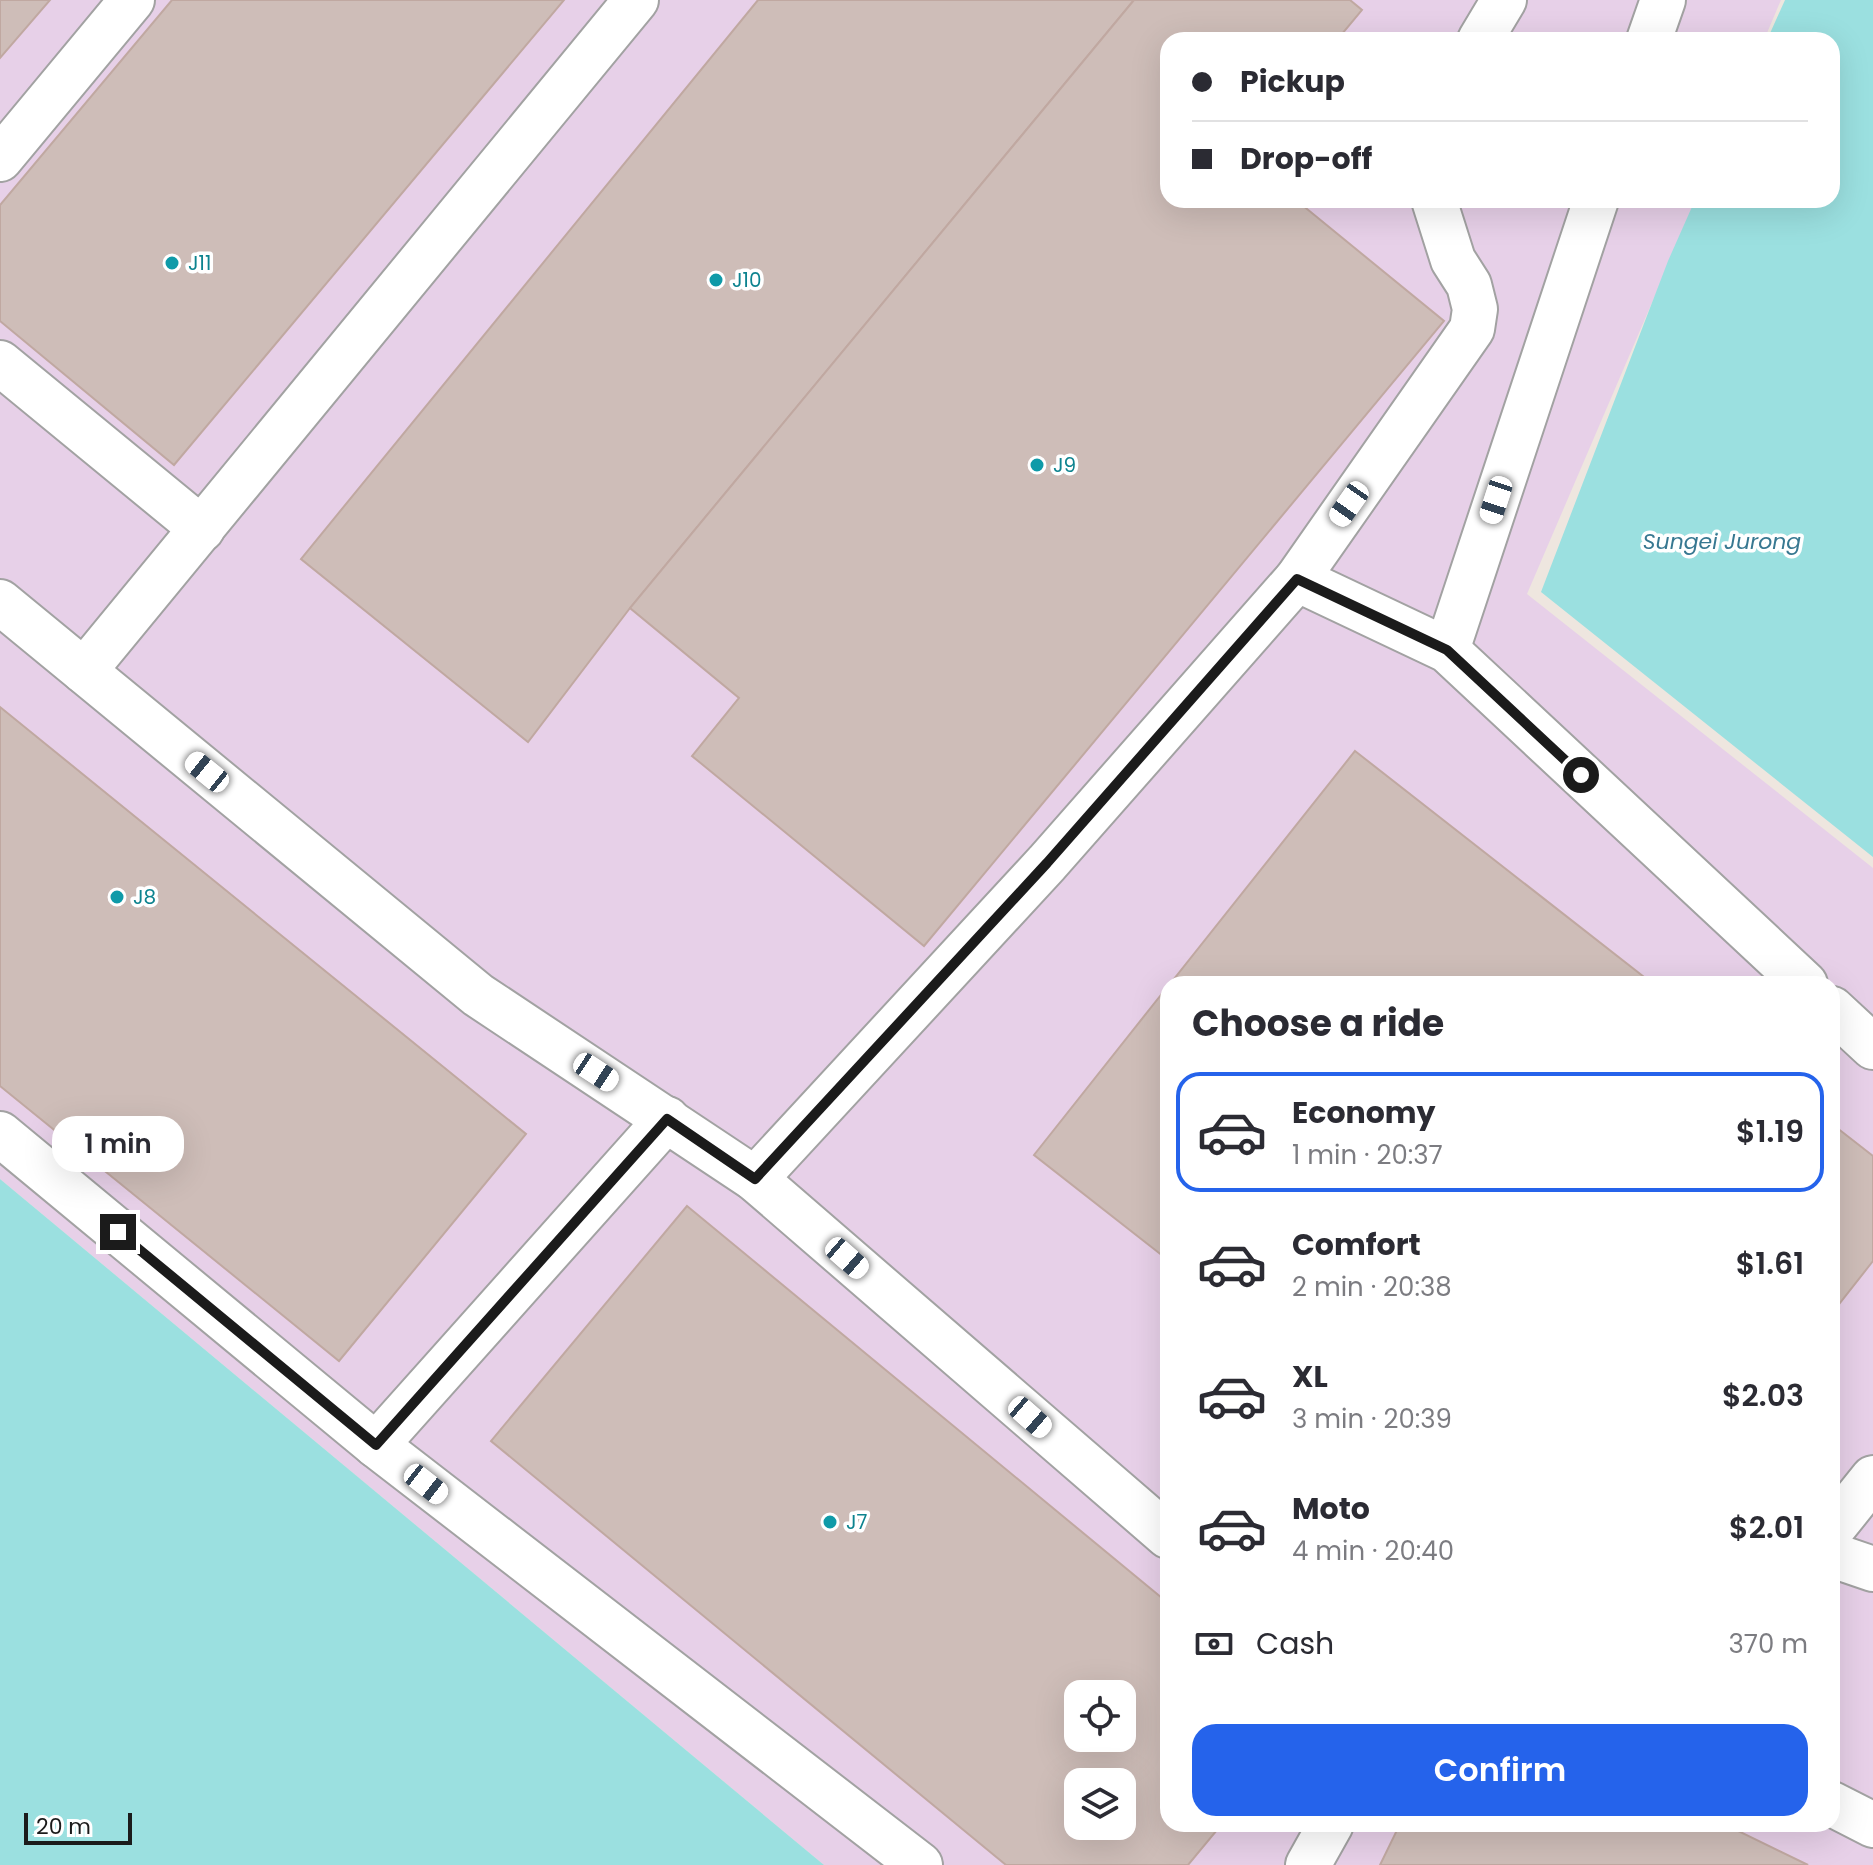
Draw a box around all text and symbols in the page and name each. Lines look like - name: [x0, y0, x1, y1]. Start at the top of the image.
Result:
- text: Pickup: [1240, 60, 1345, 103]
- text: Drop-off: [1240, 137, 1372, 180]
- place label: J11: [188, 249, 211, 277]
- marker: J11: [163, 254, 181, 272]
- place label: J10: [732, 266, 762, 294]
- marker: J10: [707, 271, 725, 289]
- place label: J9: [1053, 451, 1076, 479]
- marker: J9: [1028, 456, 1046, 474]
- car: [1477, 473, 1515, 527]
- car: [1325, 477, 1373, 531]
- water label: Sungei Jurong: [1643, 526, 1801, 557]
- car: [181, 748, 233, 796]
- route start: [1563, 757, 1599, 793]
- place label: J8: [133, 883, 156, 911]
- marker: J8: [108, 888, 126, 906]
- text: Choose a ride: [1192, 998, 1444, 1049]
- car: [569, 1049, 623, 1095]
- text: Economy: [1292, 1091, 1436, 1134]
- icon: car: [1196, 1096, 1268, 1168]
- text: $1.19: [1736, 1110, 1804, 1153]
- callout: 1 min: [52, 1116, 184, 1172]
- text: 1 min: [84, 1126, 152, 1162]
- text: 1 min · 20:37: [1292, 1137, 1443, 1173]
- route end: [100, 1214, 136, 1250]
- text: Comfort: [1292, 1223, 1421, 1266]
- icon: car: [1196, 1228, 1268, 1300]
- car: [821, 1233, 873, 1283]
- text: $1.61: [1736, 1242, 1804, 1285]
- text: 2 min · 20:38: [1292, 1269, 1452, 1305]
- text: XL: [1292, 1355, 1328, 1398]
- icon: car: [1196, 1360, 1268, 1432]
- text: $2.03: [1722, 1374, 1804, 1417]
- car: [1004, 1392, 1056, 1442]
- text: 3 min · 20:39: [1292, 1401, 1452, 1437]
- car: [400, 1460, 452, 1508]
- text: Moto: [1292, 1487, 1370, 1530]
- icon: car: [1196, 1492, 1268, 1564]
- text: $2.01: [1729, 1506, 1804, 1549]
- place label: J7: [846, 1508, 868, 1536]
- marker: J7: [821, 1513, 839, 1531]
- text: 4 min · 20:40: [1292, 1533, 1454, 1569]
- icon: cash: [1192, 1622, 1236, 1666]
- text: Cash: [1256, 1622, 1334, 1665]
- text: 370 m: [1728, 1626, 1808, 1662]
- map controls: [1064, 1680, 1136, 1840]
- button: locate: [1064, 1680, 1136, 1752]
- button: Confirm: [1192, 1724, 1808, 1816]
- button: layers: [1064, 1768, 1136, 1840]
- scale bar: [24, 1809, 132, 1845]
- text: 20 m: [36, 1811, 91, 1842]

